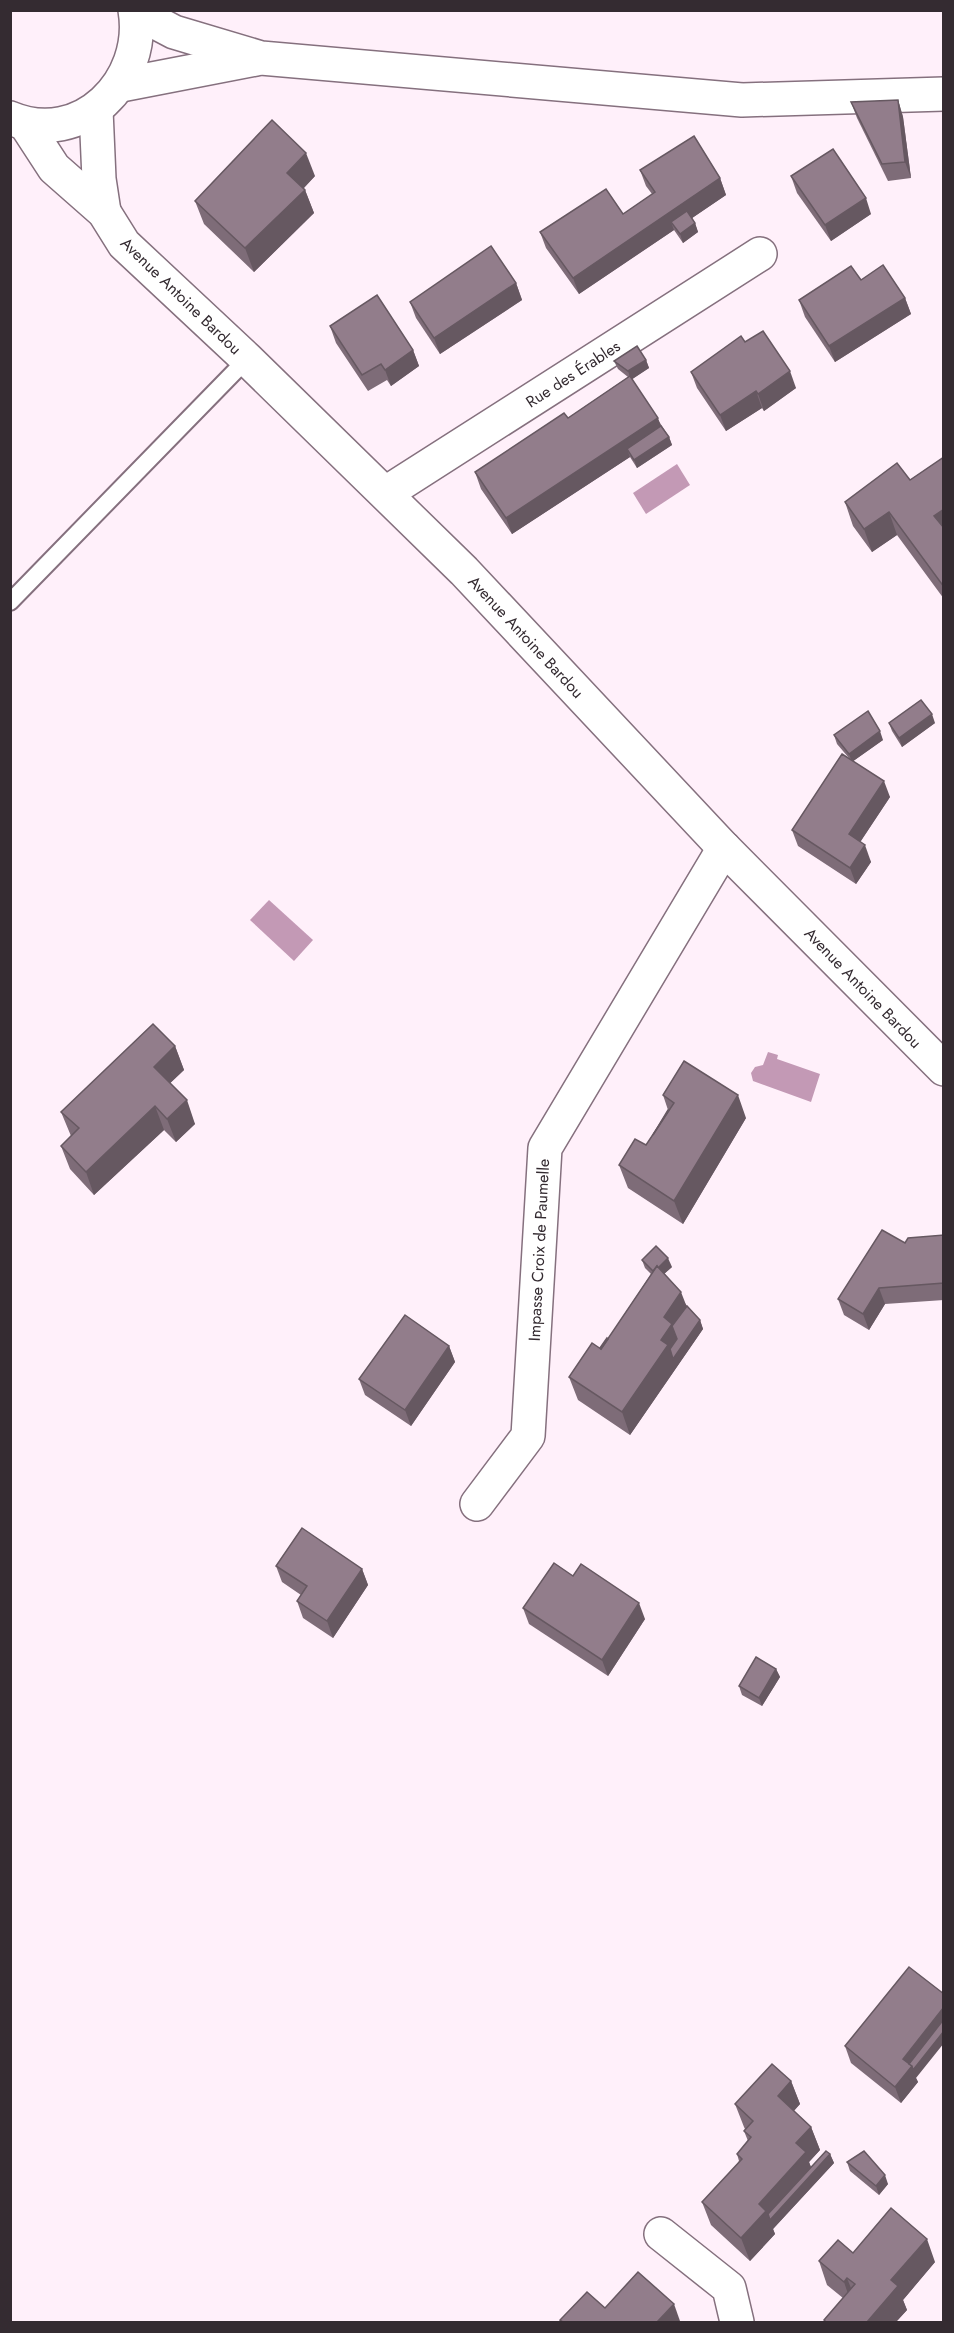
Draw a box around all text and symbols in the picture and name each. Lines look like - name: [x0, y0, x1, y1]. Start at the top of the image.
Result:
- street label: Avenue Antoine Bardou: [115, 232, 247, 360]
- street label: Rue des Érables: [521, 335, 625, 413]
- street label: Avenue Antoine Bardou: [463, 571, 589, 703]
- street label: Avenue Antoine Bardou: [799, 922, 927, 1054]
- street label: Impasse Croix de Paumelle: [523, 1158, 555, 1342]

